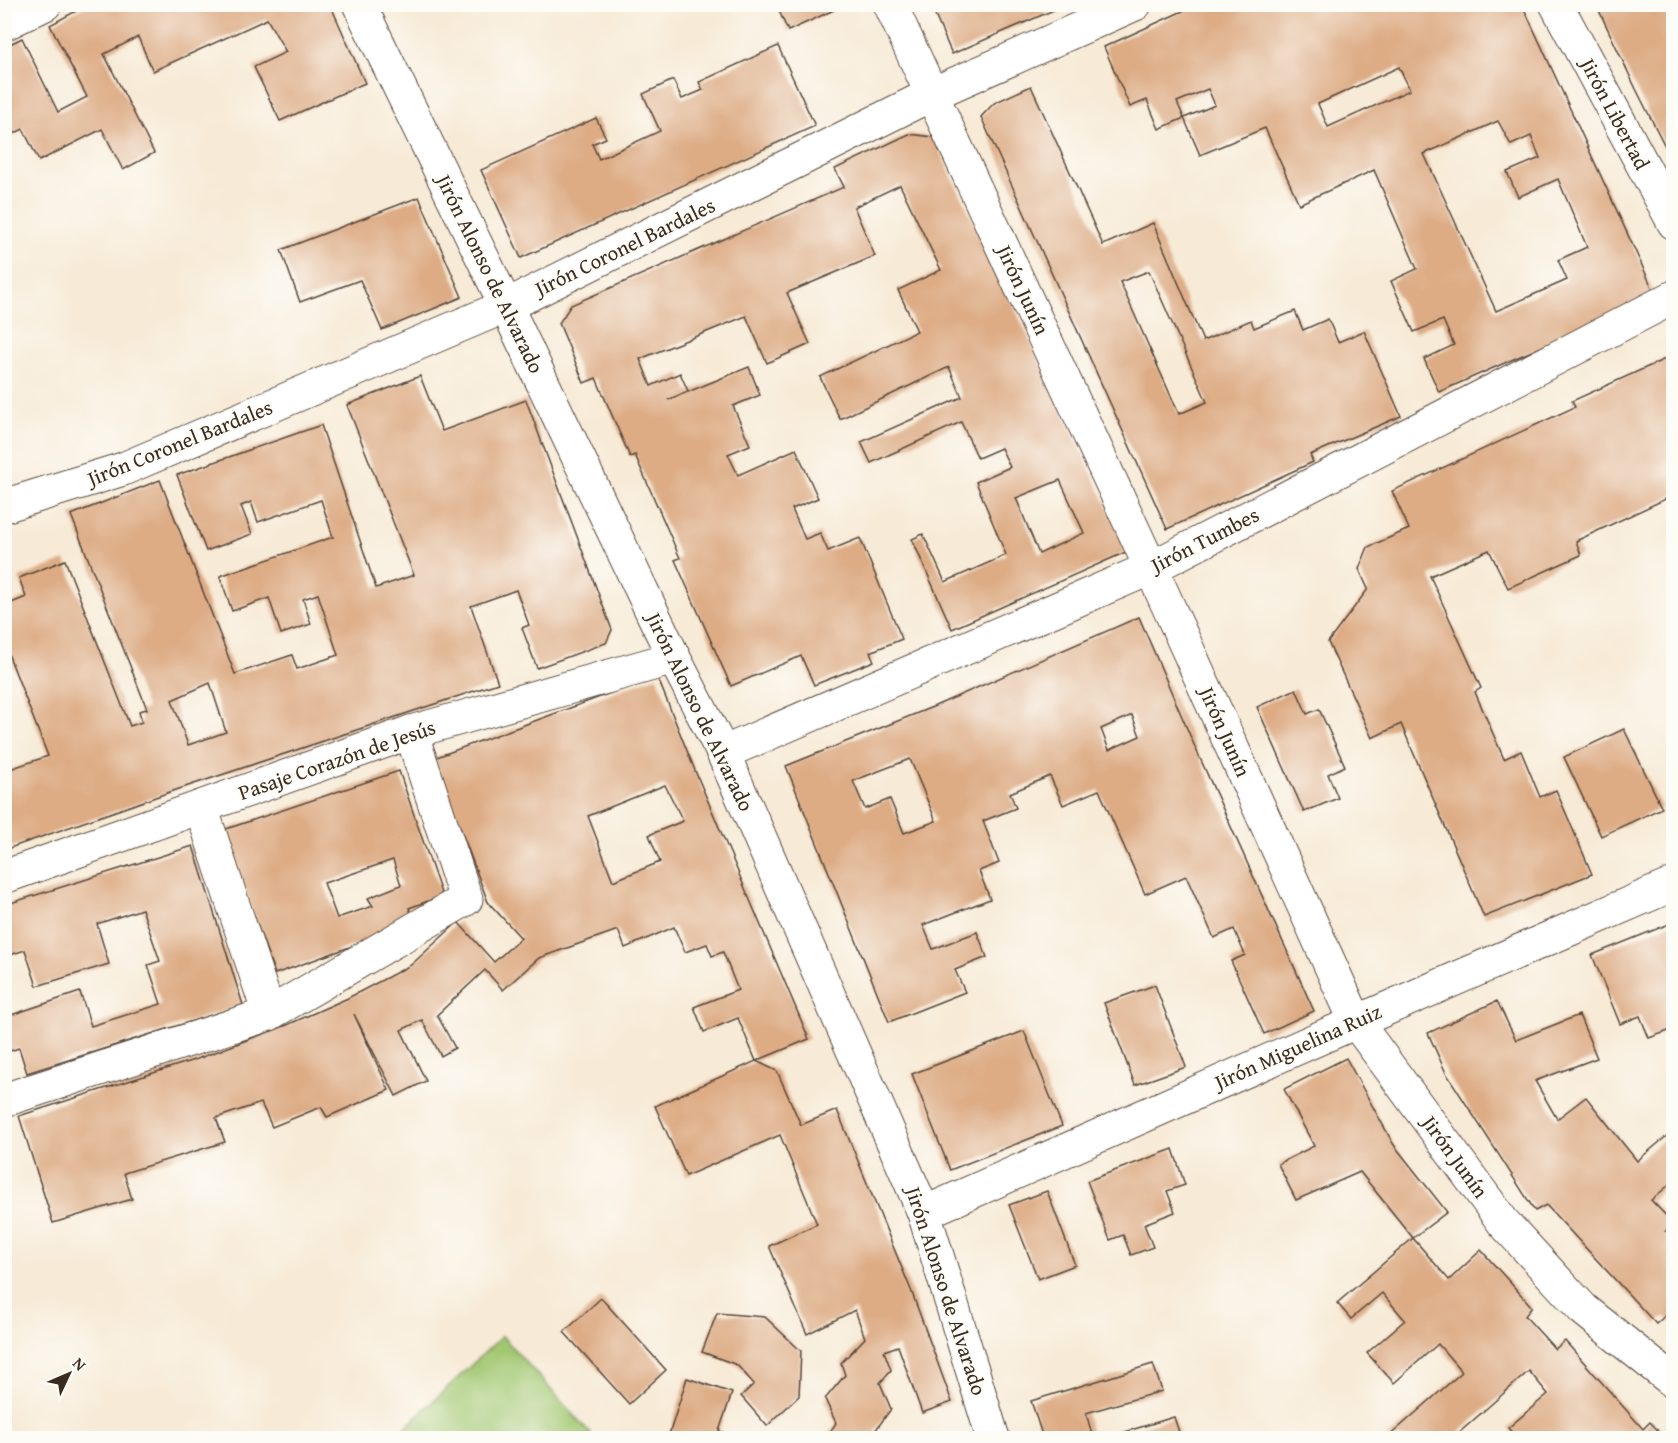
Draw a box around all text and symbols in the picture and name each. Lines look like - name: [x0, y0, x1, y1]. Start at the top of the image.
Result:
- street label: Jirón Libertad: [1572, 50, 1658, 176]
- street label: Jirón Alonso de Alvarado: [427, 166, 552, 378]
- street label: Jirón Coronel Bardales: [527, 189, 720, 305]
- street label: Jirón Junín: [988, 237, 1058, 340]
- street label: Jirón Coronel Bardales: [80, 391, 277, 495]
- street label: Jirón Tumbes: [1143, 499, 1264, 581]
- street label: Jirón Alonso de Alvarado: [637, 604, 762, 816]
- street label: Jirón Junín: [1191, 679, 1259, 782]
- street label: Pasaje Corazón de Jesús: [234, 711, 440, 808]
- street label: Jirón Miguelina Ruiz: [1207, 996, 1386, 1098]
- street label: Jirón Junín: [1413, 1106, 1496, 1205]
- street label: Jirón Alonso de Alvarado: [897, 1180, 995, 1399]
- north arrow: [39, 1344, 99, 1404]
- text: N: [67, 1351, 92, 1376]

